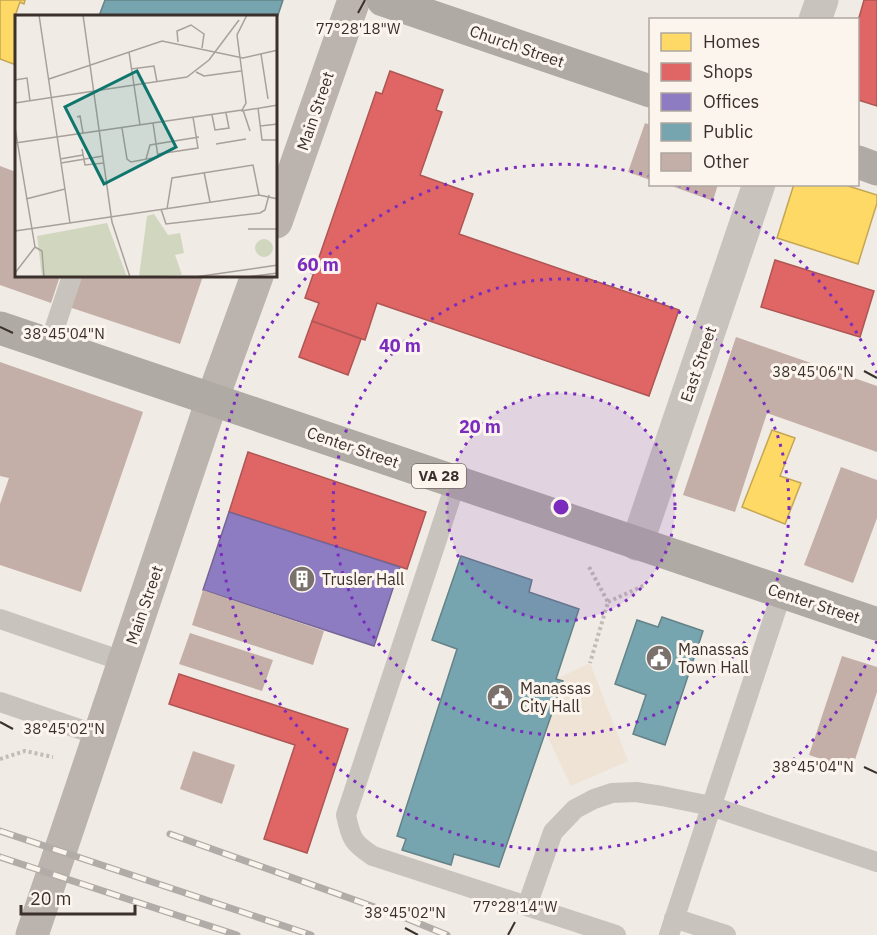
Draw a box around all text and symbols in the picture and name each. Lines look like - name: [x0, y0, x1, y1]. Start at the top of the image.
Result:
- inset map: [15, 15, 278, 278]
- legend: [649, 18, 859, 186]
- text: 77°28'18"W: [316, 19, 401, 38]
- street label: Church Street: [467, 20, 567, 72]
- text: Homes: [703, 30, 760, 53]
- text: Shops: [703, 60, 753, 83]
- street label: Main Street: [292, 69, 338, 153]
- text: Offices: [703, 90, 759, 113]
- text: Public: [703, 120, 753, 143]
- text: Other: [703, 150, 749, 173]
- text: 60 m: [297, 253, 339, 276]
- street label: East Street: [676, 323, 720, 405]
- text: 38°45'04"N: [23, 324, 105, 343]
- text: 40 m: [379, 334, 421, 357]
- text: 38°45'06"N: [772, 362, 854, 381]
- text: 20 m: [459, 415, 501, 438]
- street label: Center Street: [305, 422, 401, 472]
- road number: VA 28: [412, 464, 466, 488]
- centre of rings: [551, 497, 571, 517]
- street label: Main Street: [121, 563, 167, 647]
- building icon: Trusler Hall: [287, 564, 317, 594]
- place label: Trusler Hall: [322, 569, 404, 589]
- street label: Center Street: [765, 579, 863, 627]
- place label: Manassas Town Hall: [678, 639, 749, 677]
- public building icon: Manassas Town Hall: [644, 643, 674, 673]
- place label: Manassas City Hall: [520, 678, 591, 716]
- public building icon: Manassas City Hall: [485, 682, 515, 712]
- text: 38°45'02"N: [23, 719, 105, 738]
- text: 38°45'04"N: [772, 757, 854, 776]
- scale bar: [21, 878, 135, 916]
- text: 20 m: [30, 887, 72, 910]
- text: 77°28'14"W: [473, 897, 558, 916]
- text: 38°45'02"N: [364, 903, 446, 922]

